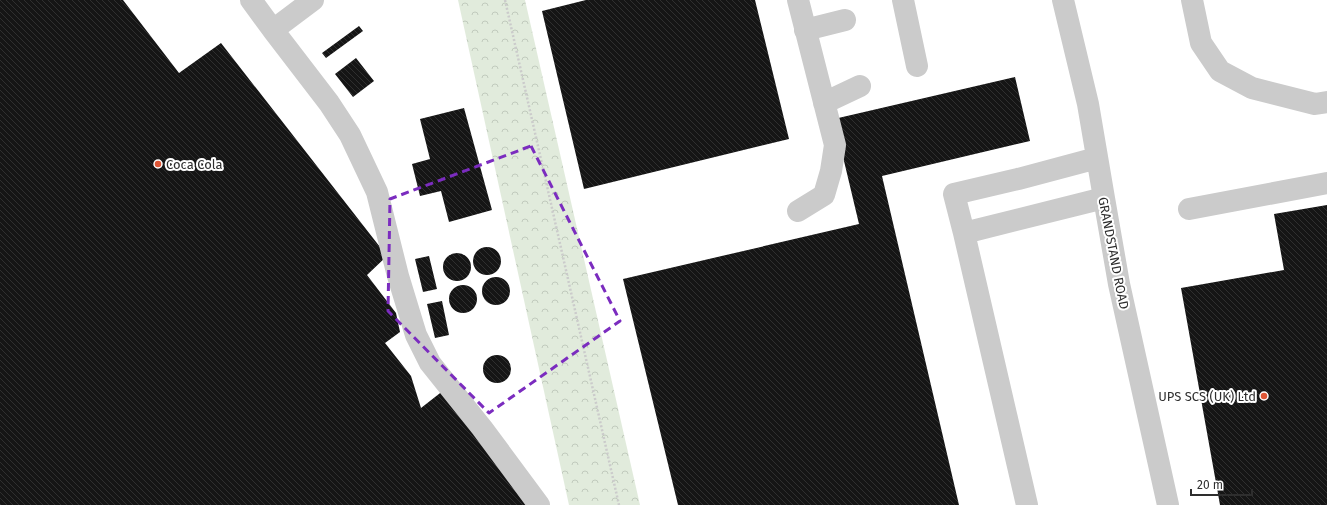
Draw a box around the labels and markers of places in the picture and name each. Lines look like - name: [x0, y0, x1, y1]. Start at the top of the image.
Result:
- place label: Coca Cola: [166, 157, 223, 172]
- marker: Coca Cola: [153, 159, 163, 169]
- place label: UPS SCS (UK) Ltd: [1158, 389, 1256, 404]
- marker: UPS SCS (UK) Ltd: [1259, 391, 1269, 401]

